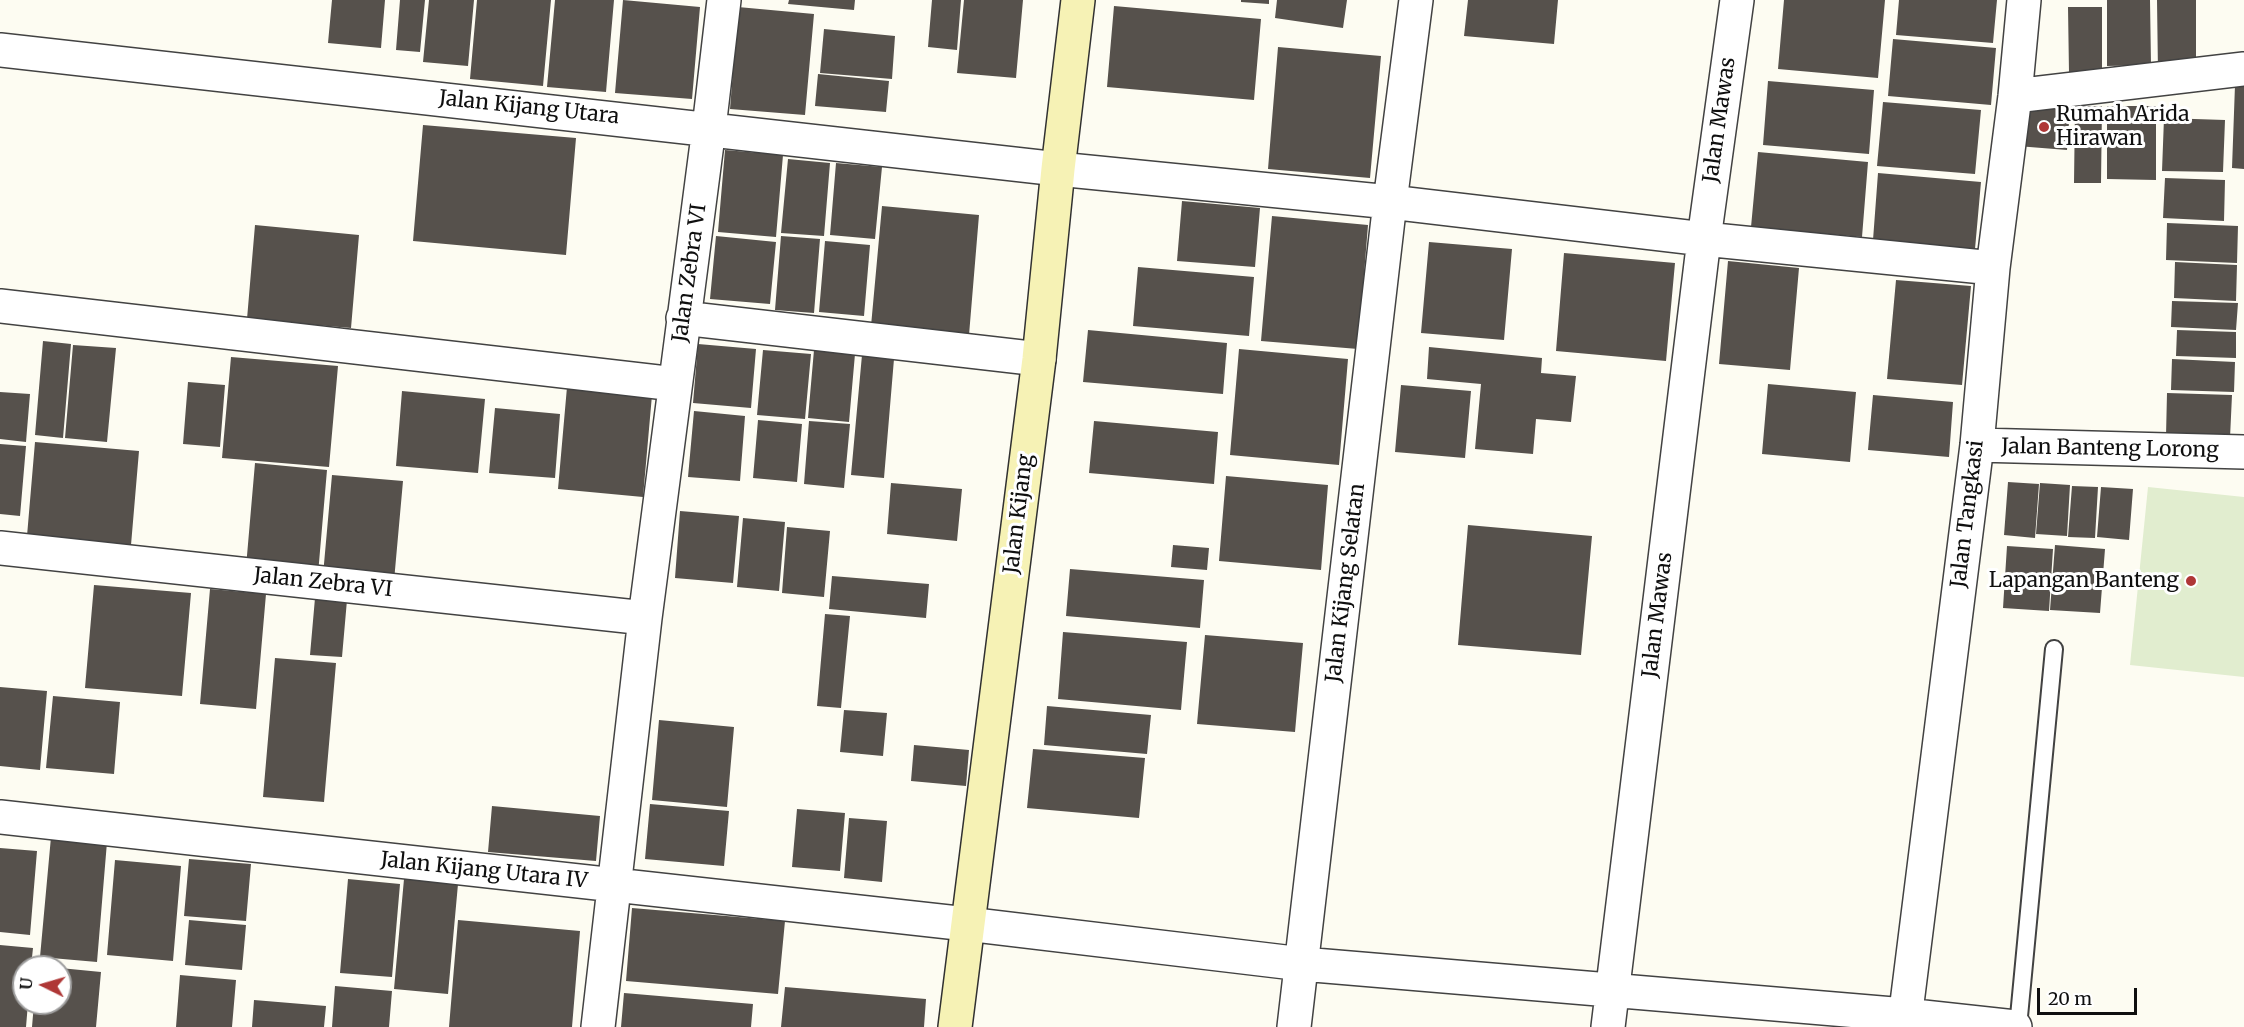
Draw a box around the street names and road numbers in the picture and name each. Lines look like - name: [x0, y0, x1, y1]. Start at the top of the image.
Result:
- street label: Jalan Mawas: [1699, 56, 1741, 184]
- street label: Jalan Kijang Utara: [438, 86, 620, 130]
- street label: Jalan Zebra VI: [668, 202, 712, 344]
- street label: Jalan Banteng Lorong: [2001, 435, 2219, 463]
- street label: Jalan Tangkasi: [1946, 439, 1990, 589]
- street label: Jalan Kijang: [999, 453, 1039, 575]
- street label: Jalan Kijang Selatan: [1321, 482, 1371, 684]
- street label: Jalan Mawas: [1638, 551, 1678, 679]
- street label: Jalan Zebra VI: [252, 563, 394, 603]
- street label: Jalan Kijang Utara IV: [379, 848, 589, 894]

